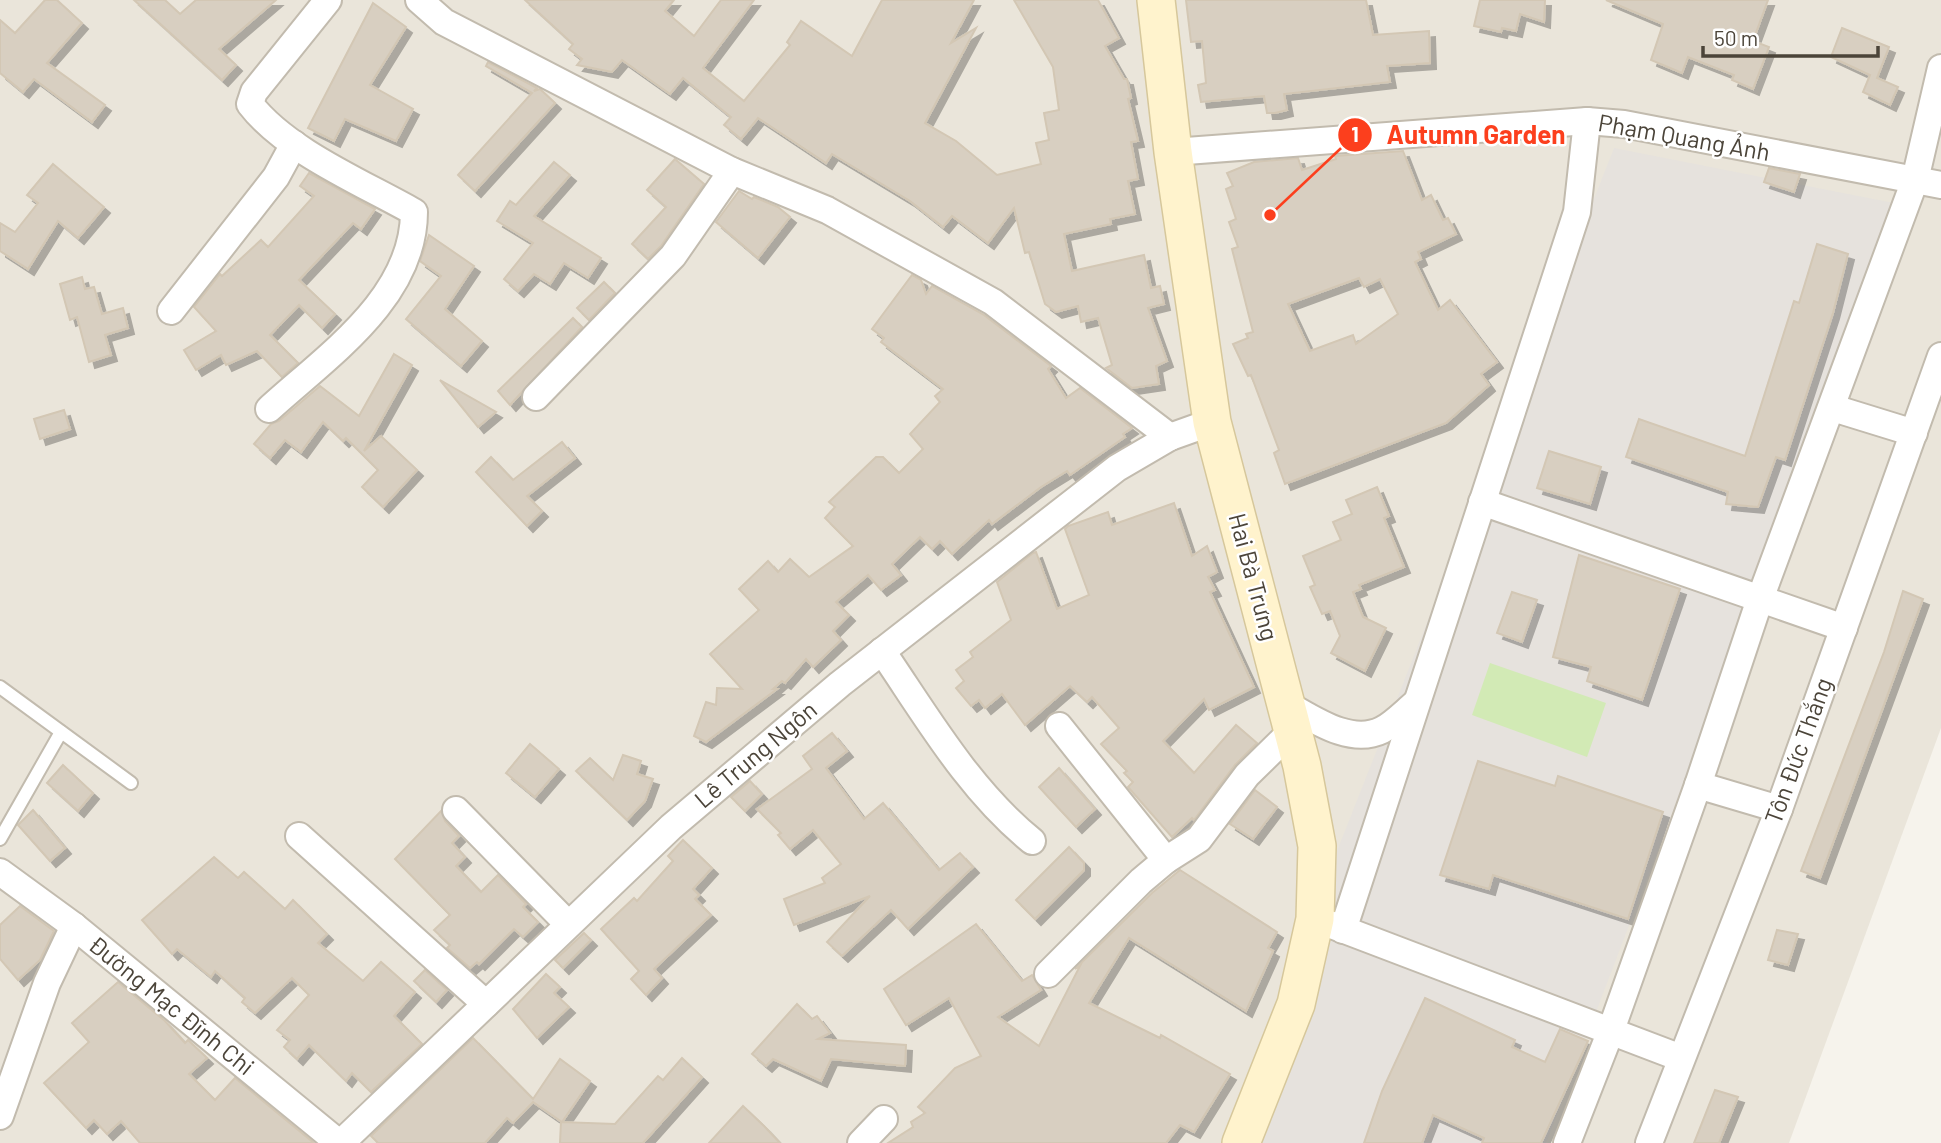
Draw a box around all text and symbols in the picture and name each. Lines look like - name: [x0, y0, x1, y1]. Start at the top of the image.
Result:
- scale bar: [1703, 14, 1878, 58]
- text: 50 m: [1714, 25, 1758, 50]
- street label: Phạm Quang Ảnh: [1596, 107, 1772, 166]
- callout: Autumn Garden: [1337, 112, 1579, 159]
- text: Autumn Garden: [1386, 118, 1566, 149]
- text: 1: [1351, 121, 1359, 146]
- street label: Hai Bà Trưng: [1224, 510, 1285, 643]
- street label: Tôn Đức Thắng: [1758, 673, 1837, 828]
- street label: Lê Trung Ngôn: [688, 694, 822, 813]
- street label: Đường Mạc Đĩnh Chi: [83, 929, 261, 1081]

